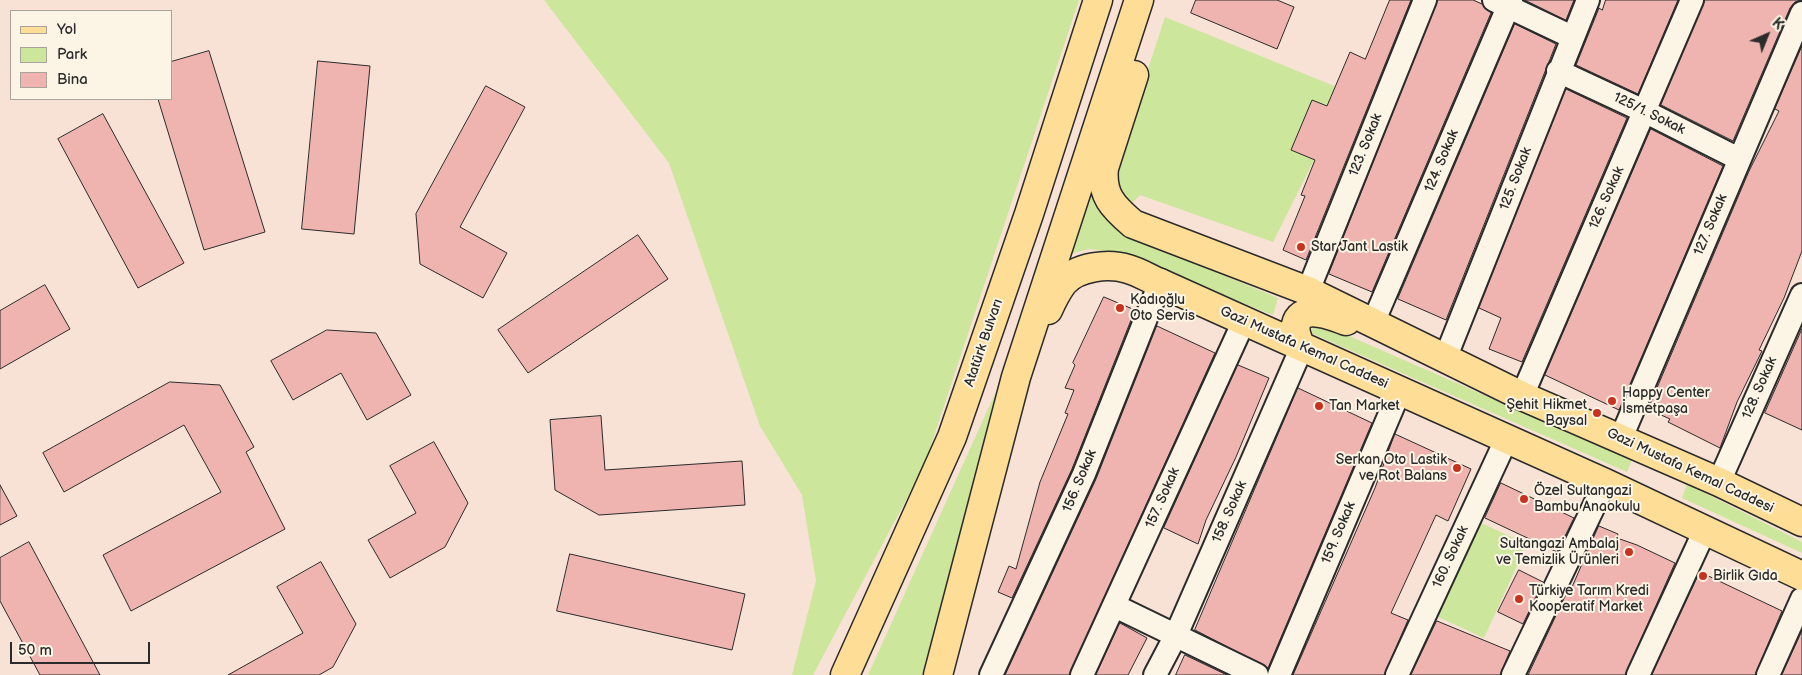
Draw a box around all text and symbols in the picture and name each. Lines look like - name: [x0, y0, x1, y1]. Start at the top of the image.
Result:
- legend: [10, 10, 172, 100]
- north arrow: [1742, 10, 1792, 60]
- text: K: [1768, 14, 1787, 33]
- text: Yol: [57, 20, 76, 39]
- text: Park: [57, 45, 87, 64]
- text: Bina: [57, 70, 88, 89]
- street label: 125/1. Sokak: [1610, 89, 1688, 139]
- street label: 123. Sokak: [1346, 111, 1386, 179]
- street label: 124. Sokak: [1421, 127, 1463, 195]
- street label: 125. Sokak: [1496, 145, 1536, 213]
- street label: 126. Sokak: [1586, 164, 1628, 232]
- street label: 127. Sokak: [1691, 192, 1731, 258]
- place label: Star Jant Lastik: [1311, 239, 1408, 255]
- marker: Star Jant Lastik: [1295, 241, 1307, 253]
- place label: Kadıoğlu Oto Servis: [1130, 292, 1195, 324]
- street label: Atatürk Bulvarı: [961, 297, 1007, 389]
- marker: Kadıoğlu Oto Servis: [1114, 302, 1126, 314]
- street label: Gazi Mustafa Kemal Caddesi: [1217, 303, 1391, 393]
- street label: 128. Sokak: [1739, 354, 1781, 422]
- place label: Happy Center İsmetpaşa: [1622, 385, 1710, 418]
- marker: Happy Center İsmetpaşa: [1606, 395, 1618, 407]
- place label: Şehit Hikmet Baysal: [1507, 397, 1587, 430]
- place label: Tan Market: [1329, 398, 1400, 414]
- marker: Tan Market: [1313, 400, 1325, 412]
- marker: Şehit Hikmet Baysal: [1591, 407, 1603, 419]
- street label: Gazi Mustafa Kemal Caddesi: [1604, 425, 1776, 517]
- street label: 156. Sokak: [1059, 447, 1101, 515]
- place label: Serkan Oto Lastik ve Rot Balans: [1336, 452, 1447, 484]
- marker: Serkan Oto Lastik ve Rot Balans: [1451, 462, 1463, 474]
- street label: 157. Sokak: [1142, 465, 1184, 531]
- street label: 158. Sokak: [1209, 478, 1251, 546]
- place label: Özel Sultangazi Bambu Anaokulu: [1534, 483, 1640, 516]
- marker: Özel Sultangazi Bambu Anaokulu: [1518, 493, 1530, 505]
- street label: 159. Sokak: [1318, 499, 1360, 567]
- street label: 160. Sokak: [1429, 523, 1473, 591]
- place label: Sultangazi Ambalaj ve Temizlik Ürünleri: [1496, 536, 1619, 568]
- marker: Sultangazi Ambalaj ve Temizlik Ürünleri: [1623, 546, 1635, 558]
- place label: Birlik Gıda: [1713, 568, 1778, 584]
- marker: Birlik Gıda: [1697, 570, 1709, 582]
- place label: Türkiye Tarım Kredi Kooperatif Market: [1529, 583, 1649, 616]
- marker: Türkiye Tarım Kredi Kooperatif Market: [1513, 593, 1525, 605]
- scale bar: [12, 632, 152, 664]
- text: 50 m: [18, 641, 52, 660]

